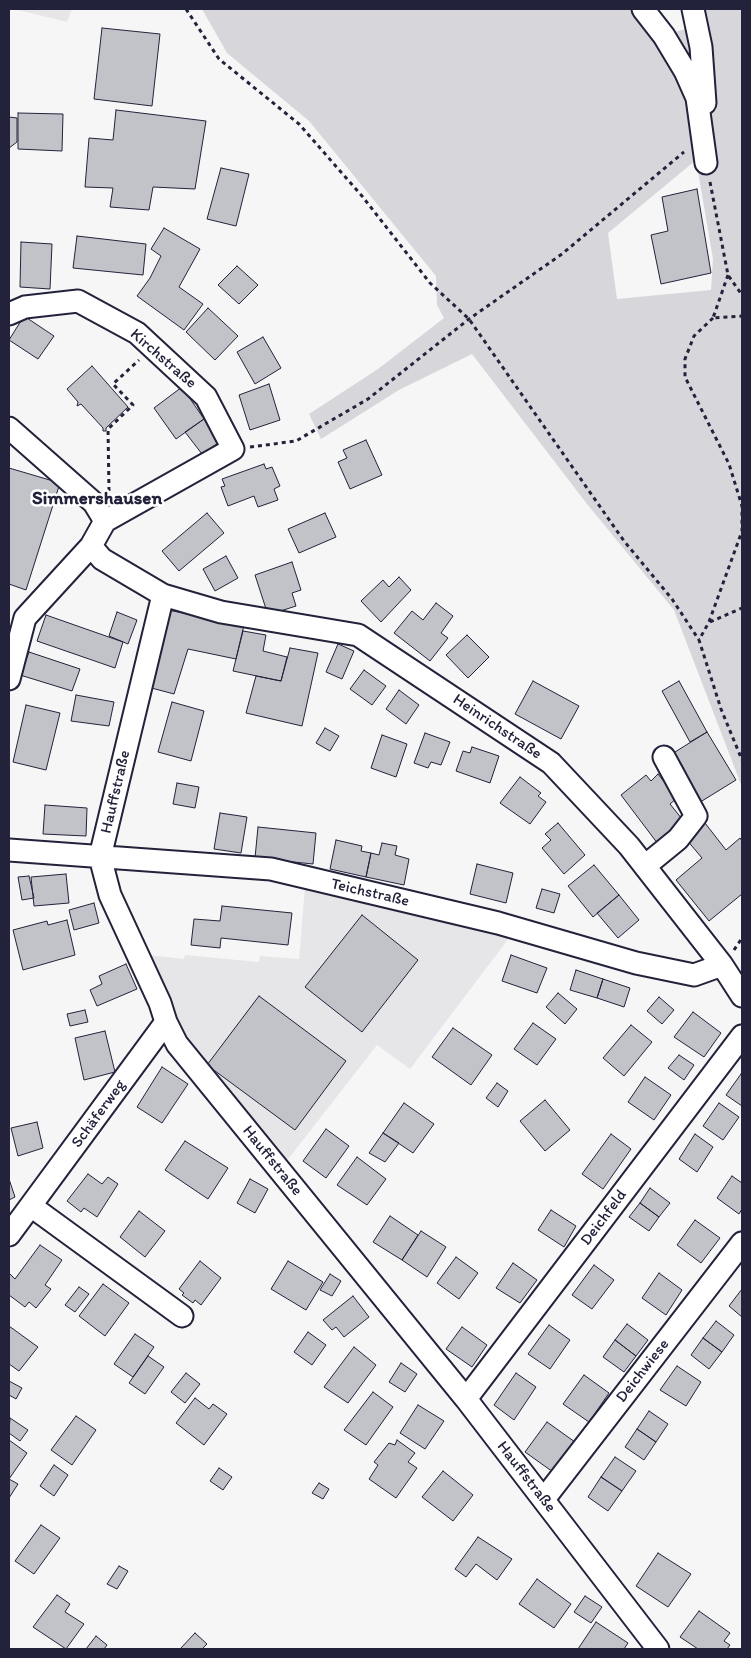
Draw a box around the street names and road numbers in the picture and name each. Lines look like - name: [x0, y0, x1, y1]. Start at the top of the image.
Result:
- street label: Kirchstraße: [126, 325, 200, 393]
- street label: Heinrichstraße: [449, 690, 545, 764]
- street label: Hauffstraße: [97, 748, 135, 836]
- street label: Teichstraße: [329, 875, 411, 911]
- street label: Schäferweg: [68, 1076, 130, 1152]
- street label: Hauffstraße: [238, 1122, 306, 1200]
- street label: Deichfeld: [577, 1186, 631, 1250]
- street label: Deichwiese: [612, 1335, 674, 1407]
- street label: Hauffstraße: [492, 1438, 560, 1516]

